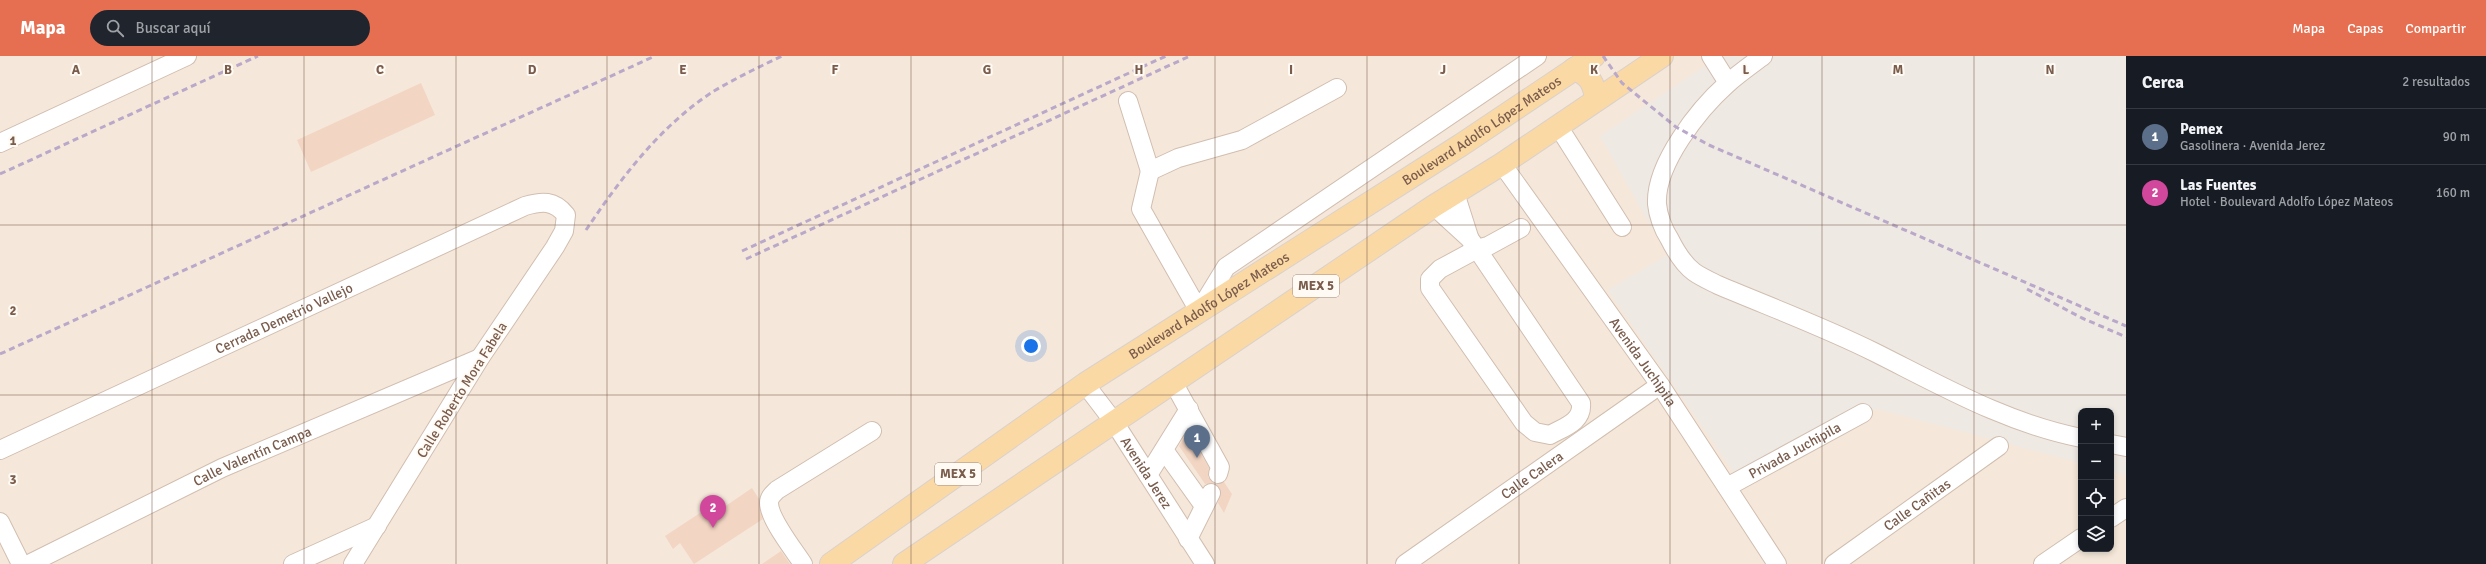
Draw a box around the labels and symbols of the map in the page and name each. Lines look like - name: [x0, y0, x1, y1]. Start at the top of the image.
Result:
- text: A: [72, 62, 81, 78]
- text: B: [224, 62, 232, 78]
- text: C: [376, 62, 384, 78]
- text: D: [528, 62, 537, 78]
- text: E: [679, 62, 687, 78]
- text: F: [832, 62, 839, 78]
- text: G: [983, 62, 991, 78]
- text: H: [1135, 62, 1143, 78]
- text: I: [1289, 62, 1293, 78]
- text: J: [1440, 62, 1446, 78]
- text: K: [1590, 62, 1598, 78]
- text: L: [1743, 62, 1750, 78]
- text: M: [1893, 62, 1904, 78]
- text: N: [2045, 62, 2055, 78]
- street label: Boulevard Adolfo López Mateos: [1399, 72, 1564, 189]
- text: 1: [9, 133, 17, 149]
- street label: Boulevard Adolfo López Mateos: [1125, 248, 1292, 363]
- road number: MEX 5: [1293, 275, 1339, 297]
- street label: Cerrada Demetrio Vallejo: [212, 279, 355, 357]
- text: 2: [9, 303, 17, 319]
- street label: Avenida Juchipila: [1606, 314, 1680, 410]
- street label: Calle Roberto Mora Fabela: [413, 319, 511, 461]
- your location: [1021, 336, 1041, 356]
- street label: Privada Juchipila: [1746, 418, 1844, 482]
- street label: Calle Valentín Campa: [190, 422, 314, 490]
- pin: 1: [1184, 425, 1210, 458]
- street label: Avenida Jerez: [1117, 434, 1176, 512]
- street label: Calle Calera: [1497, 447, 1566, 503]
- road number: MEX 5: [935, 463, 981, 485]
- text: 3: [9, 472, 17, 488]
- street label: Calle Cañitas: [1880, 475, 1954, 534]
- pin: 2: [700, 495, 726, 528]

